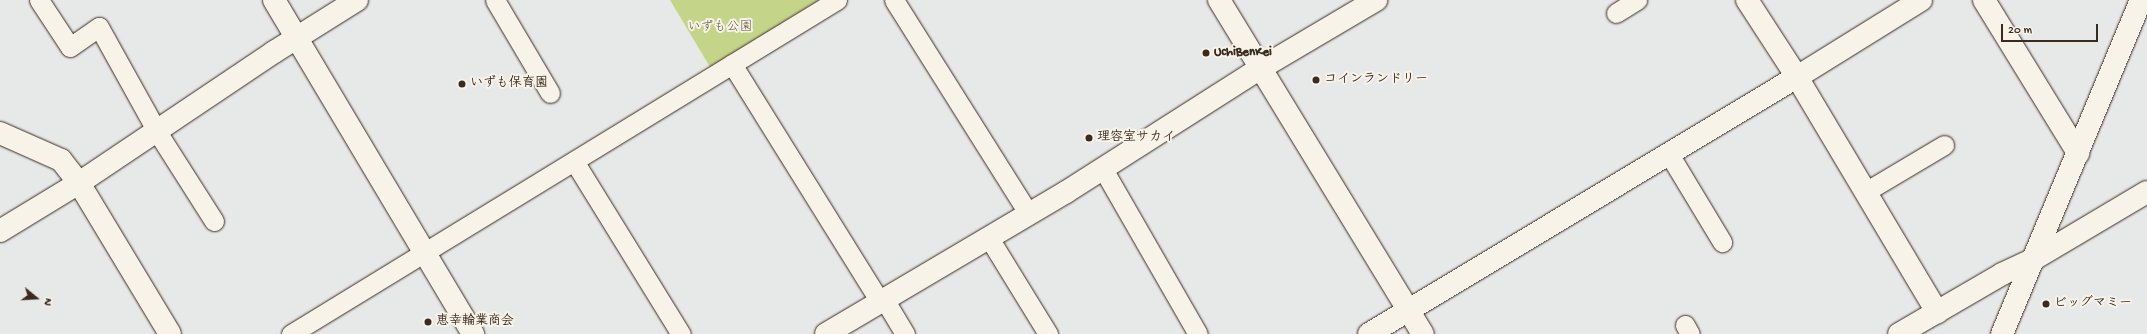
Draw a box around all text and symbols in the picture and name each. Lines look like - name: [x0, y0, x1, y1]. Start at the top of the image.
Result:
- scale bar: [2003, 16, 2100, 42]
- park label: いずも公園: [688, 20, 752, 36]
- text: 20 m: [2008, 24, 2032, 38]
- place label: UchiBenKei: [1214, 45, 1272, 61]
- marker: UchiBenKei: [1201, 48, 1211, 58]
- place label: コインランドリー: [1324, 72, 1428, 88]
- marker: コインランドリー: [1311, 75, 1321, 85]
- place label: いずも保育園: [470, 76, 548, 92]
- marker: いずも保育園: [457, 79, 467, 89]
- place label: 理容室サカイ: [1097, 130, 1175, 146]
- marker: 理容室サカイ: [1084, 133, 1094, 143]
- north arrow: [16, 278, 56, 318]
- text: N: [41, 296, 54, 307]
- place label: ビッグマミー: [2054, 296, 2132, 312]
- marker: ビッグマミー: [2041, 299, 2051, 309]
- place label: 恵幸輪業商会: [436, 314, 514, 330]
- marker: 恵幸輪業商会: [423, 317, 433, 327]

